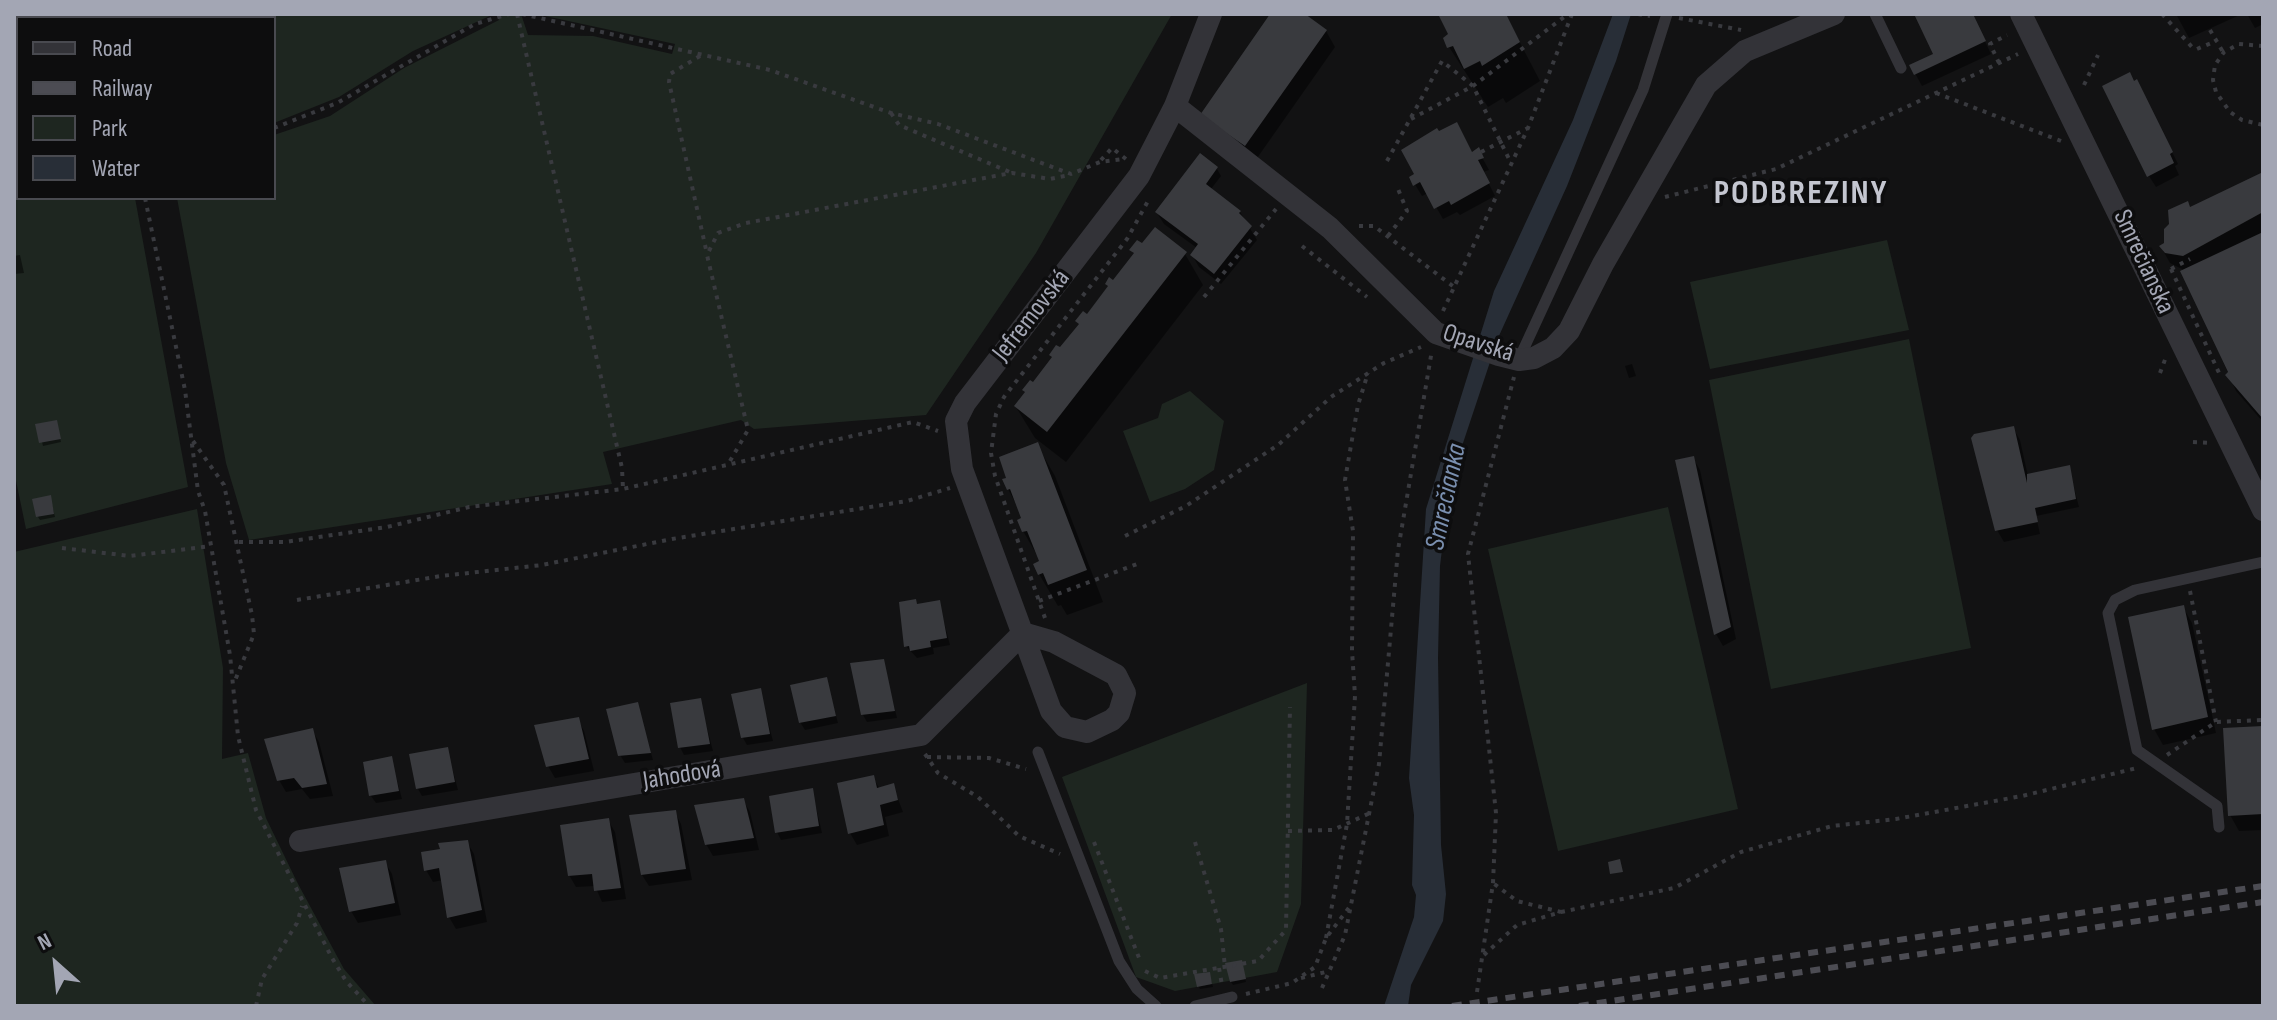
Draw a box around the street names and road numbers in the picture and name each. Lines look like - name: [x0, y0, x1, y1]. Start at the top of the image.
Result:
- street label: Smrečianska: [2105, 205, 2181, 319]
- street label: Jefremovská: [987, 264, 1077, 368]
- street label: Opavská: [1439, 318, 1517, 370]
- street label: Jahodová: [641, 754, 723, 798]

